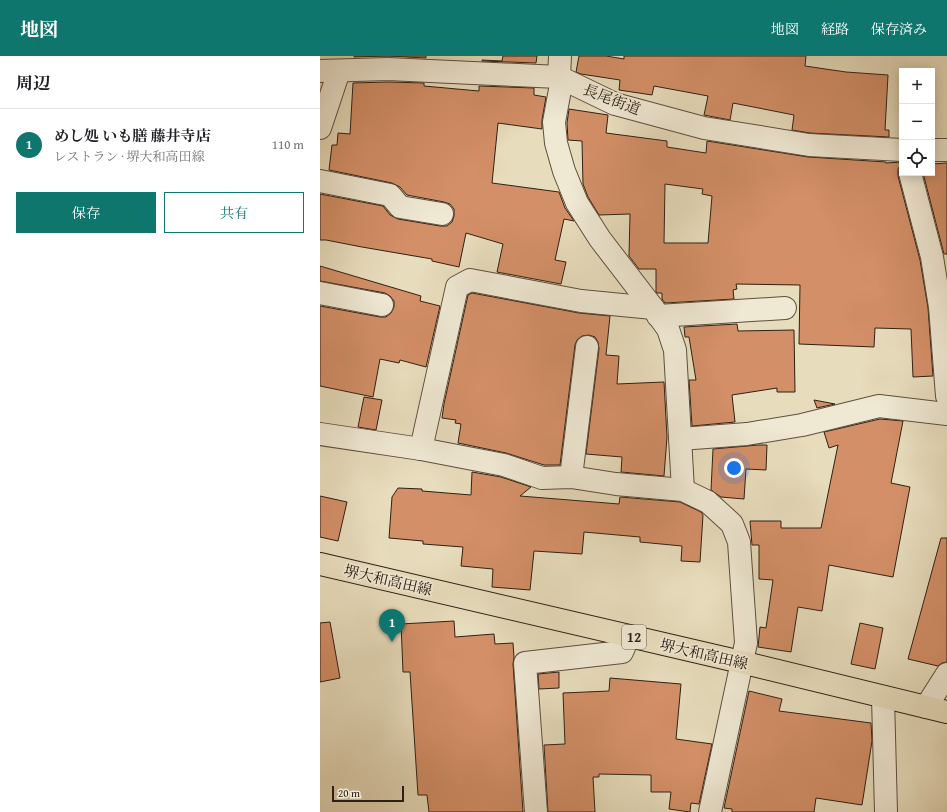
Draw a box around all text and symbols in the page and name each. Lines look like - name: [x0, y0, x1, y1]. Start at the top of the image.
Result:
- text: 地図: [20, 15, 58, 43]
- text: 地図: [771, 19, 799, 39]
- text: 経路: [821, 19, 849, 39]
- text: 保存済み: [871, 19, 927, 39]
- map controls: [899, 68, 935, 176]
- button: +: [899, 68, 935, 104]
- text: 周辺: [16, 70, 50, 95]
- street label: 長尾街道: [580, 78, 644, 120]
- button: −: [899, 104, 935, 140]
- text: めし処 いも膳 藤井寺店: [54, 125, 211, 146]
- text: 1: [26, 135, 32, 154]
- text: 110 m: [272, 135, 304, 154]
- button: locate: [899, 140, 935, 176]
- text: レストラン · 堺大和高田線: [54, 147, 205, 166]
- button: 保存: [16, 192, 156, 233]
- button: 共有: [164, 192, 304, 233]
- your location: [724, 458, 744, 478]
- street label: 堺大和高田線: [342, 560, 434, 600]
- pin: 1: [379, 609, 405, 642]
- road number: 12: [622, 625, 646, 649]
- street label: 堺大和高田線: [658, 634, 750, 674]
- scale bar: [332, 784, 404, 803]
- text: 20 m: [338, 785, 360, 801]

